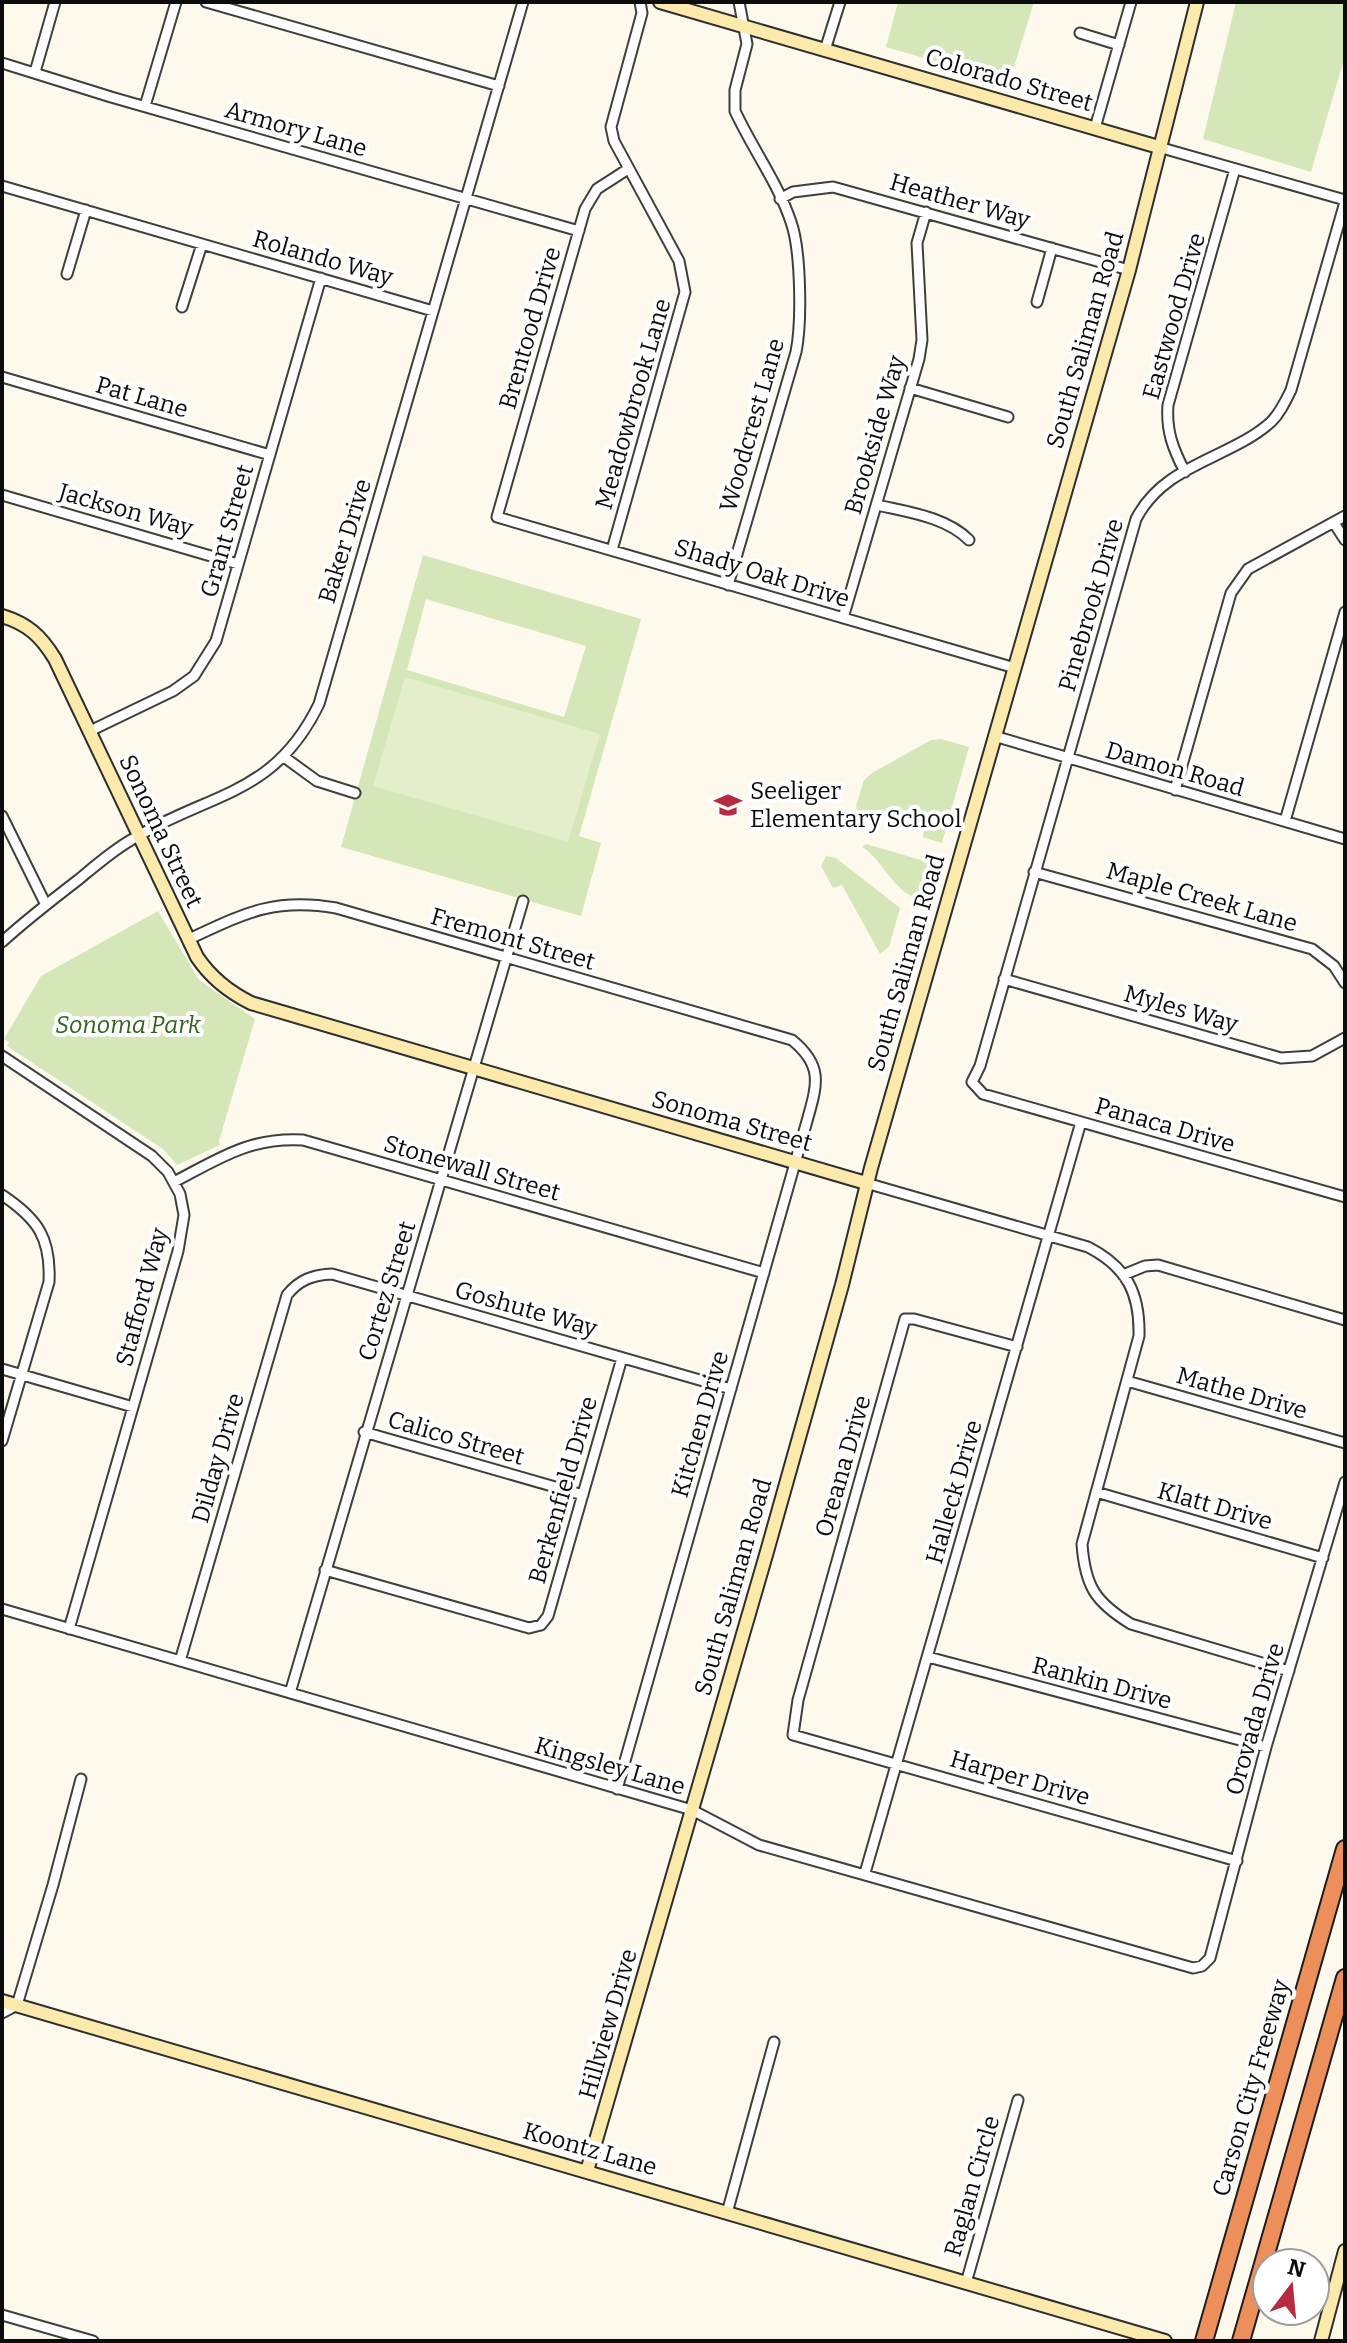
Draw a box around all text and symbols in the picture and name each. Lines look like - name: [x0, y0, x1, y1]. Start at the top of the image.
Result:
- street label: Colorado Street: [922, 43, 1096, 117]
- street label: Armory Lane: [222, 95, 370, 163]
- street label: Heather Way: [887, 168, 1034, 234]
- street label: Rolando Way: [250, 225, 397, 291]
- street label: South Saliman Road: [1041, 228, 1129, 452]
- street label: Eastwood Drive: [1137, 229, 1211, 403]
- street label: Brentood Drive: [493, 244, 567, 412]
- street label: Meadowbrook Lane: [589, 295, 677, 513]
- street label: Woodcrest Lane: [714, 335, 790, 515]
- street label: Brookside Way: [839, 352, 911, 518]
- street label: Pat Lane: [93, 370, 191, 424]
- street label: Grant Street: [195, 461, 259, 601]
- street label: Baker Drive: [313, 475, 377, 607]
- street label: Jackson Way: [55, 477, 197, 543]
- street label: Pinebrook Drive: [1053, 515, 1129, 695]
- street label: Shady Oak Drive: [671, 533, 853, 613]
- street label: Damon Road: [1102, 736, 1248, 802]
- street label: Sonoma Street: [113, 750, 209, 912]
- place label: Seeliger Elementary School: [750, 777, 962, 833]
- school or university icon: Seeliger Elementary School: [713, 790, 743, 820]
- street label: South Saliman Road: [862, 851, 950, 1075]
- street label: Maple Creek Lane: [1103, 856, 1301, 938]
- street label: Fremont Street: [428, 902, 599, 976]
- street label: Myles Way: [1121, 979, 1241, 1039]
- park label: Sonoma Park: [55, 1011, 202, 1039]
- street label: Sonoma Street: [649, 1085, 816, 1157]
- street label: Panaca Drive: [1092, 1092, 1238, 1158]
- street label: Stonewall Street: [381, 1129, 564, 1207]
- street label: Cortez Street: [352, 1217, 422, 1364]
- street label: Stafford Way: [110, 1224, 174, 1369]
- street label: Goshute Way: [452, 1275, 601, 1343]
- street label: Kitchen Drive: [666, 1347, 734, 1501]
- street label: Mathe Drive: [1173, 1361, 1311, 1425]
- street label: Dilday Drive: [186, 1390, 250, 1526]
- street label: Oreana Drive: [809, 1392, 877, 1540]
- street label: Berkenfield Drive: [523, 1393, 603, 1587]
- street label: Calico Street: [385, 1405, 528, 1471]
- street label: Halleck Drive: [920, 1417, 988, 1567]
- street label: South Saliman Road: [689, 1475, 777, 1699]
- street label: Klatt Drive: [1154, 1476, 1276, 1536]
- street label: Orovada Drive: [1220, 1640, 1290, 1798]
- street label: Rankin Drive: [1029, 1651, 1175, 1715]
- street label: Kingsley Lane: [532, 1731, 688, 1801]
- street label: Harper Drive: [947, 1745, 1093, 1811]
- street label: Hillview Drive: [573, 1946, 643, 2102]
- street label: Carson City Freeway: [1207, 1976, 1295, 2200]
- street label: Raglan Circle: [939, 2112, 1005, 2260]
- street label: Koontz Lane: [520, 2116, 660, 2182]
- north arrow: [1251, 2247, 1331, 2327]
- text: N: [1284, 2253, 1308, 2284]

